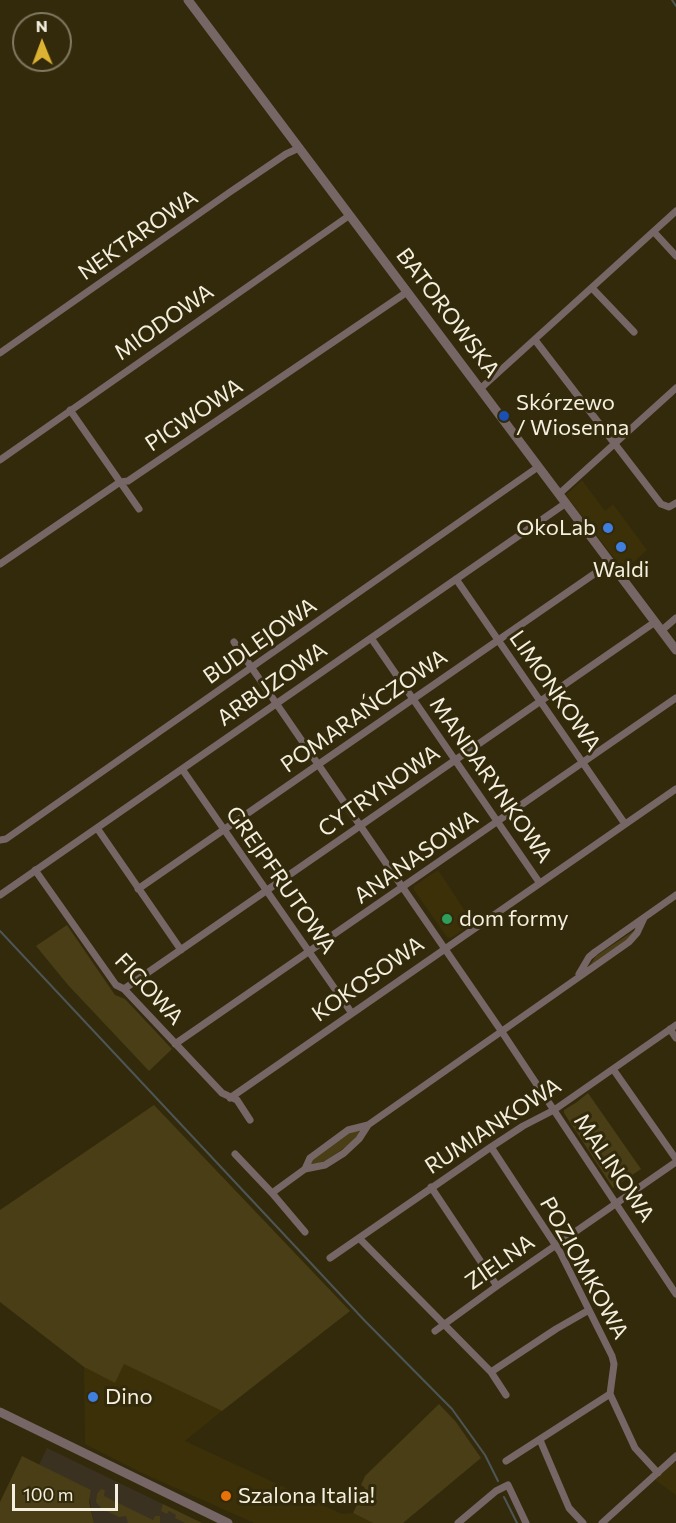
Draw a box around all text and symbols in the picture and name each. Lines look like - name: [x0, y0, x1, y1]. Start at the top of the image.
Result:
- north arrow: [12, 12, 72, 72]
- text: N: [36, 16, 48, 35]
- street label: NEKTAROWA: [73, 184, 203, 286]
- street label: BATOROWSKA: [391, 243, 505, 383]
- street label: MIODOWA: [109, 278, 219, 366]
- street label: PIGWOWA: [140, 373, 248, 457]
- place label: Skórzewo / Wiosenna: [516, 390, 629, 442]
- marker: Skórzewo / Wiosenna: [497, 409, 511, 423]
- place label: OkoLab: [516, 515, 596, 541]
- marker: OkoLab: [601, 521, 615, 535]
- marker: Waldi: [614, 540, 628, 554]
- place label: Waldi: [593, 557, 649, 583]
- street label: BUDLEJOWA: [198, 592, 322, 690]
- street label: LIMONKOWA: [504, 625, 606, 757]
- street label: ARBUZOWA: [212, 636, 332, 732]
- street label: POMARAŃCZOWA: [276, 644, 452, 778]
- street label: MANDARYNKOWA: [424, 692, 558, 868]
- street label: CYTRYNOWA: [313, 739, 445, 843]
- street label: GREJPFRUTOWA: [220, 801, 342, 959]
- street label: ANANASOWA: [349, 805, 483, 909]
- place label: dom formy: [459, 906, 569, 932]
- marker: dom formy: [440, 912, 454, 926]
- street label: KOKOSOWA: [307, 931, 429, 1027]
- street label: FIGOWA: [109, 948, 189, 1030]
- street label: RUMIANKOWA: [420, 1072, 566, 1180]
- street label: MALINOWA: [568, 1109, 660, 1227]
- street label: POZIOMKOWA: [534, 1192, 634, 1344]
- street label: ZIELNA: [460, 1229, 540, 1295]
- place label: Dino: [105, 1384, 153, 1410]
- marker: Dino: [86, 1390, 100, 1404]
- scale bar: [15, 1472, 122, 1510]
- text: 100 m: [23, 1483, 73, 1505]
- place label: Szalona Italia!: [238, 1483, 375, 1509]
- marker: Szalona Italia!: [219, 1489, 233, 1503]

